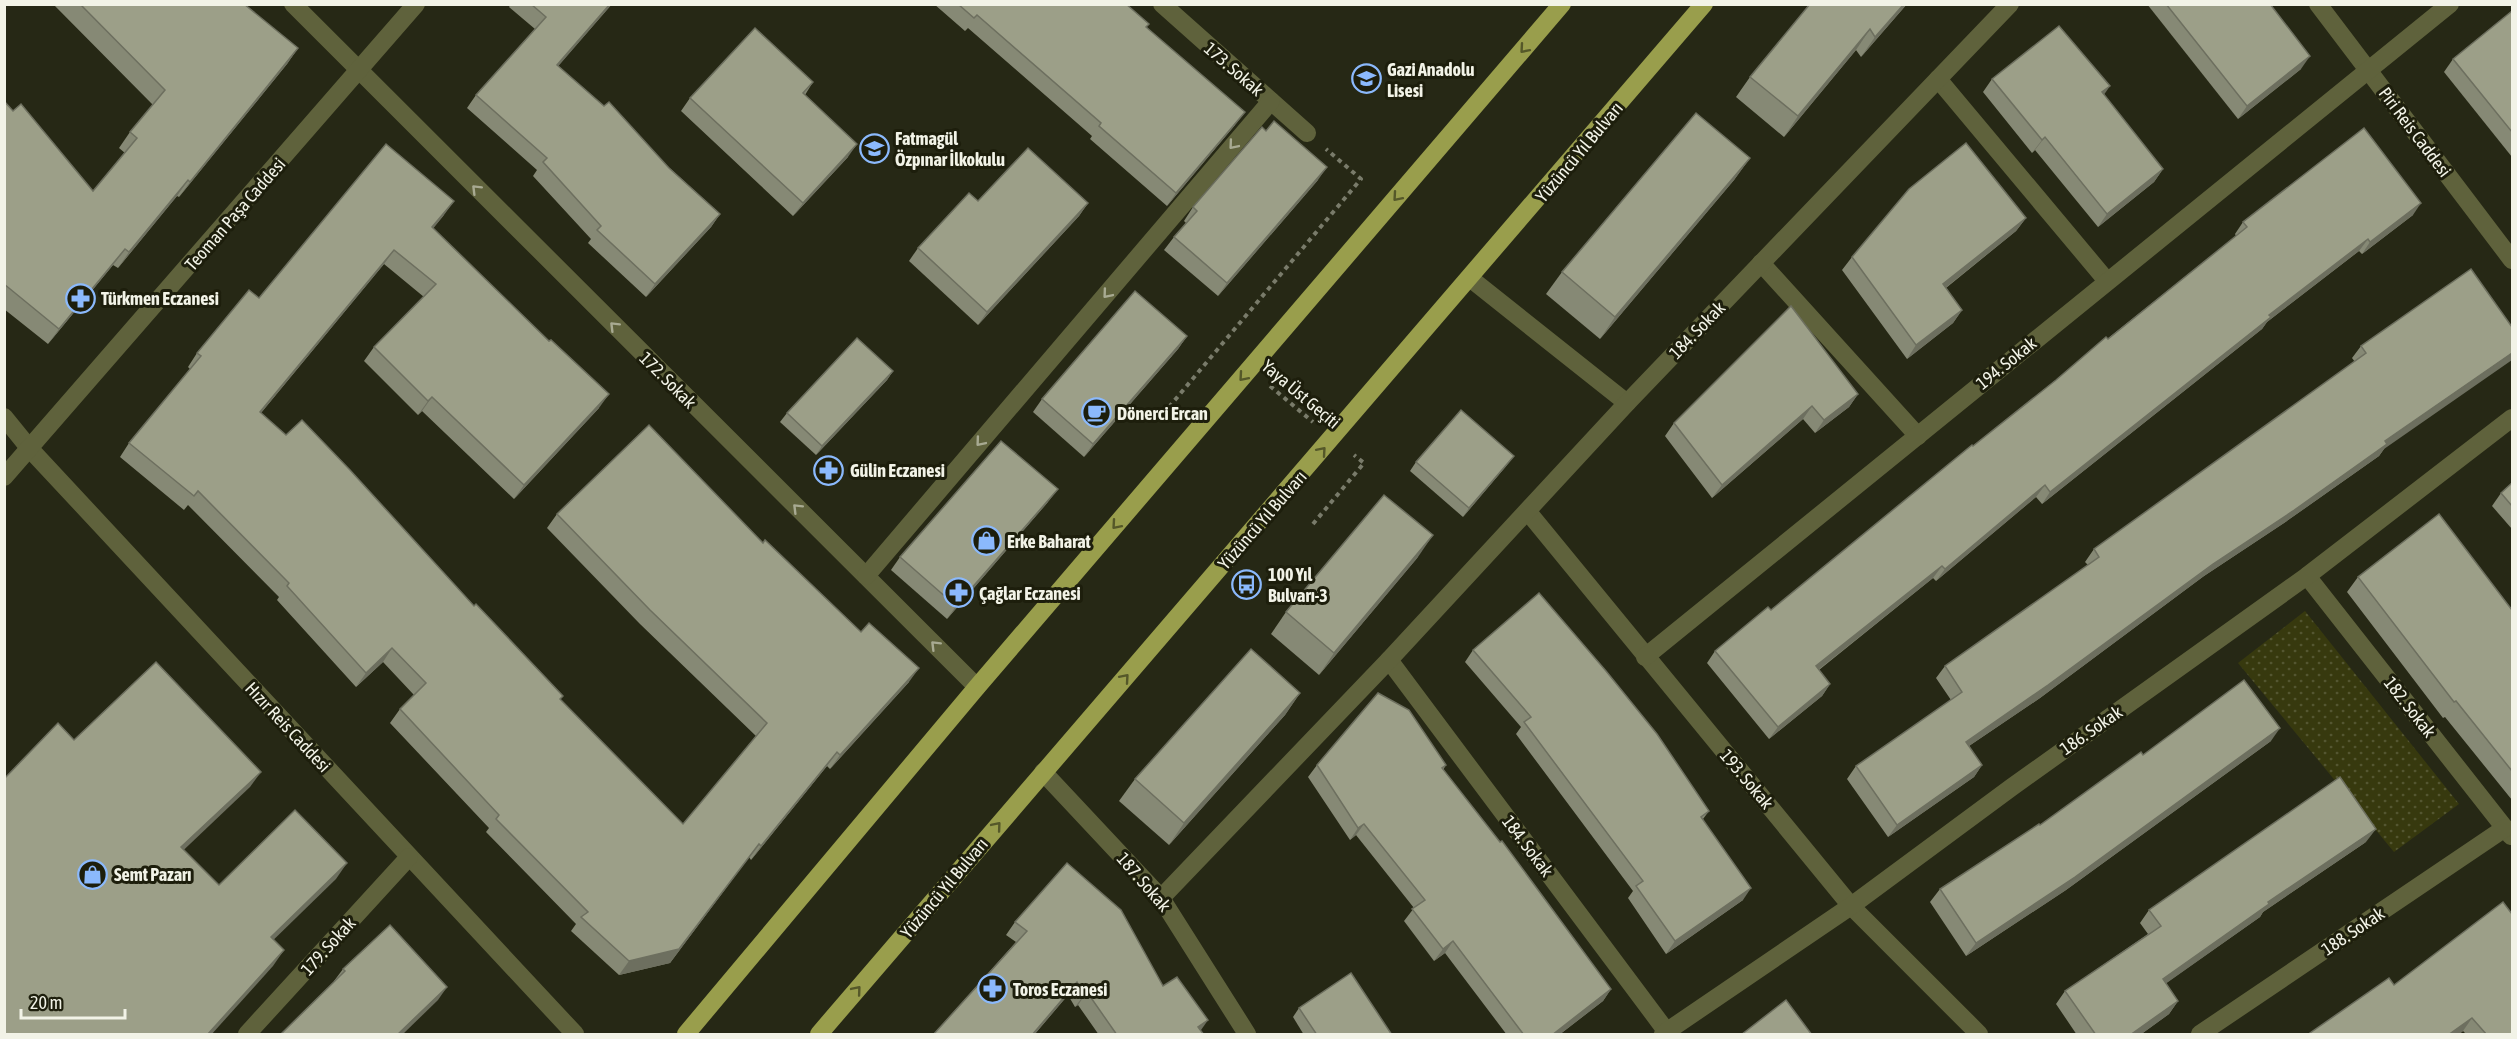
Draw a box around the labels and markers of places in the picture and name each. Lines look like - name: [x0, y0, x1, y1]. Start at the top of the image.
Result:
- place label: Gazi Anadolu Lisesi: [1387, 59, 1475, 101]
- school or university icon: Gazi Anadolu Lisesi: [1350, 63, 1382, 95]
- place label: Fatmagül Özpınar İlkokulu: [895, 128, 1005, 170]
- school or university icon: Fatmagül Özpınar İlkokulu: [858, 132, 890, 164]
- pharmacy icon: Türkmen Eczanesi: [64, 282, 96, 314]
- place label: Türkmen Eczanesi: [101, 288, 219, 309]
- cafe icon: Dönerci Ercan: [1080, 397, 1112, 429]
- place label: Dönerci Ercan: [1117, 403, 1208, 424]
- pharmacy icon: Gülin Eczanesi: [813, 454, 845, 486]
- place label: Gülin Eczanesi: [850, 460, 945, 481]
- shop icon: Erke Baharat: [970, 525, 1002, 557]
- place label: Erke Baharat: [1007, 531, 1091, 552]
- place label: 100 Yıl Bulvarı-3: [1268, 564, 1328, 606]
- bus stop icon: 100 Yıl Bulvarı-3: [1231, 568, 1263, 600]
- pharmacy icon: Çağlar Eczanesi: [942, 577, 974, 609]
- place label: Çağlar Eczanesi: [979, 583, 1081, 604]
- shop icon: Semt Pazarı: [77, 858, 109, 890]
- place label: Semt Pazarı: [114, 864, 191, 885]
- pharmacy icon: Toros Eczanesi: [976, 973, 1008, 1005]
- place label: Toros Eczanesi: [1013, 979, 1107, 1000]

